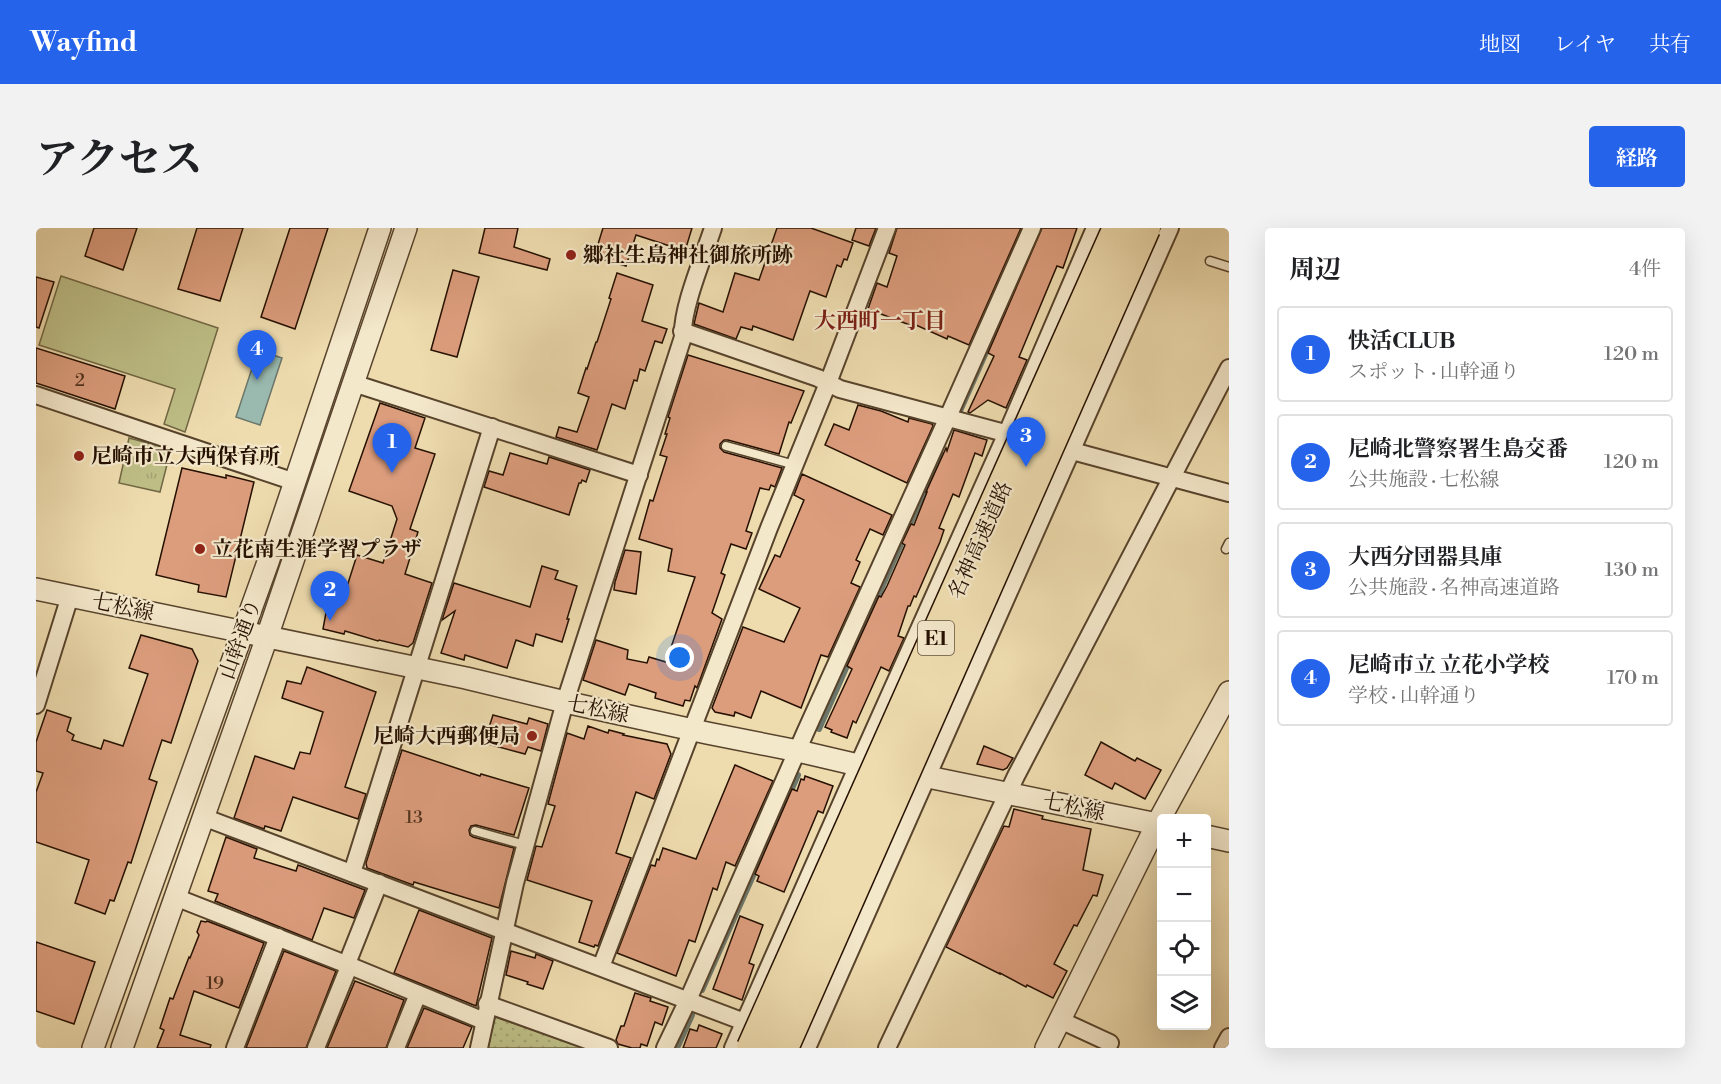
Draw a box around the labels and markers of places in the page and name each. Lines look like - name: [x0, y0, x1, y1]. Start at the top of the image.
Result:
- place label: 郷社生島神社御旅所跡: [583, 243, 793, 269]
- marker: 郷社生島神社御旅所跡: [564, 248, 578, 262]
- pin: 4: [238, 330, 276, 380]
- pin: 3: [1006, 418, 1046, 467]
- pin: 1: [372, 424, 412, 473]
- place label: 尼崎市立大西保育所: [91, 444, 280, 470]
- marker: 尼崎市立大西保育所: [72, 449, 86, 463]
- place label: 立花南生涯学習プラザ: [212, 537, 422, 563]
- marker: 立花南生涯学習プラザ: [193, 542, 207, 556]
- pin: 2: [310, 572, 350, 621]
- place label: 尼崎大西郵便局: [373, 724, 520, 750]
- marker: 尼崎大西郵便局: [525, 729, 539, 743]

